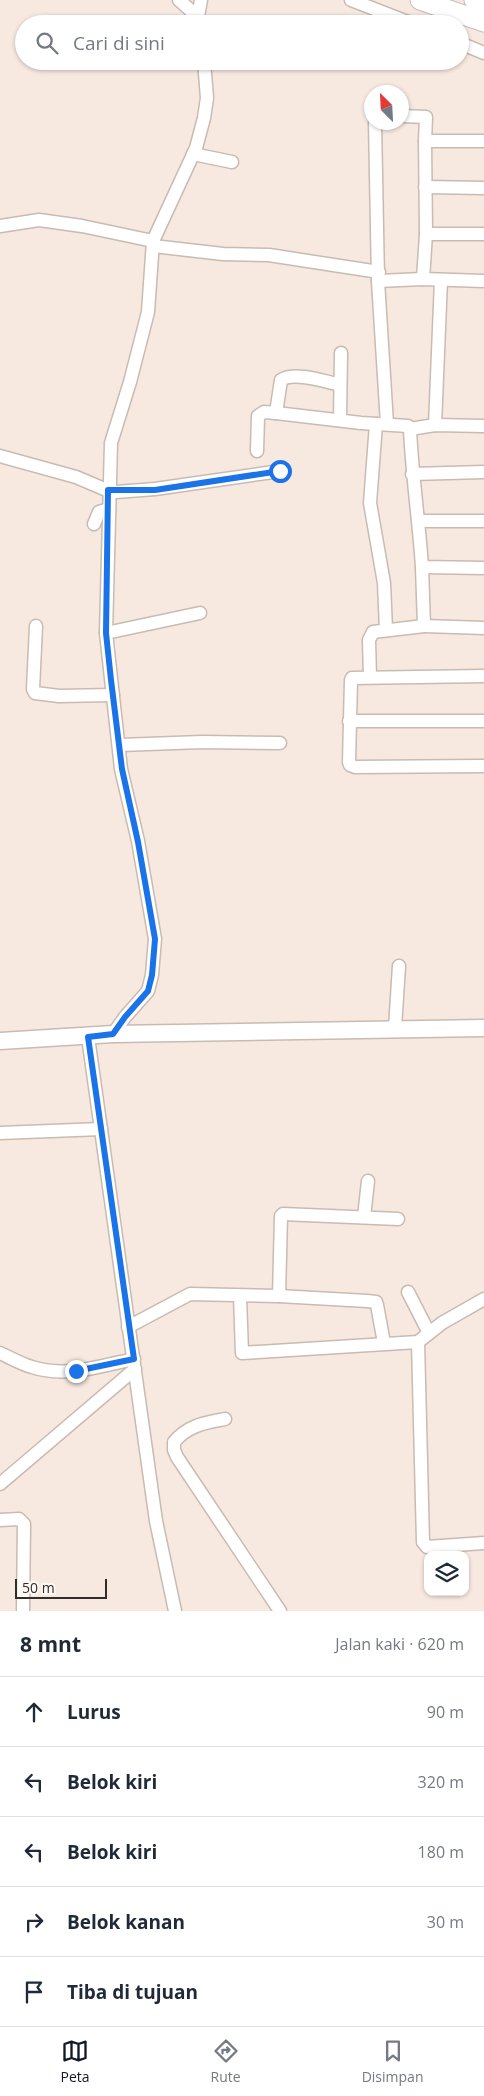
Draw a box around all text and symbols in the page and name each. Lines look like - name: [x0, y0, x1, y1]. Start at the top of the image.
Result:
- search box: [15, 15, 469, 70]
- icon: search: [33, 29, 61, 57]
- text: Cari di sini: [73, 30, 165, 56]
- north arrow: [364, 85, 409, 130]
- route start: [269, 460, 292, 483]
- route end: [65, 1360, 88, 1383]
- map controls: [424, 1551, 469, 1596]
- button: layers: [424, 1551, 469, 1596]
- scale bar: [15, 1576, 108, 1599]
- text: 50 m: [22, 1578, 55, 1597]
- text: 8 mnt: [20, 1630, 81, 1658]
- text: Jalan kaki · 620 m: [335, 1633, 464, 1655]
- icon: ahead: [20, 1698, 48, 1726]
- text: Lurus: [67, 1699, 121, 1725]
- text: 90 m: [427, 1701, 464, 1723]
- icon: left: [20, 1768, 48, 1796]
- text: Belok kiri: [67, 1769, 157, 1795]
- text: 320 m: [418, 1771, 464, 1793]
- icon: left: [20, 1838, 48, 1866]
- text: Belok kiri: [67, 1839, 157, 1865]
- text: 180 m: [418, 1841, 464, 1863]
- icon: right: [20, 1908, 48, 1936]
- text: Belok kanan: [67, 1909, 185, 1935]
- text: 30 m: [427, 1911, 464, 1933]
- icon: arrive: [20, 1978, 48, 2006]
- text: Tiba di tujuan: [67, 1979, 198, 2005]
- tab: Peta: [61, 2037, 90, 2086]
- tab: Rute: [211, 2037, 241, 2086]
- tab: Disimpan: [362, 2037, 423, 2086]

